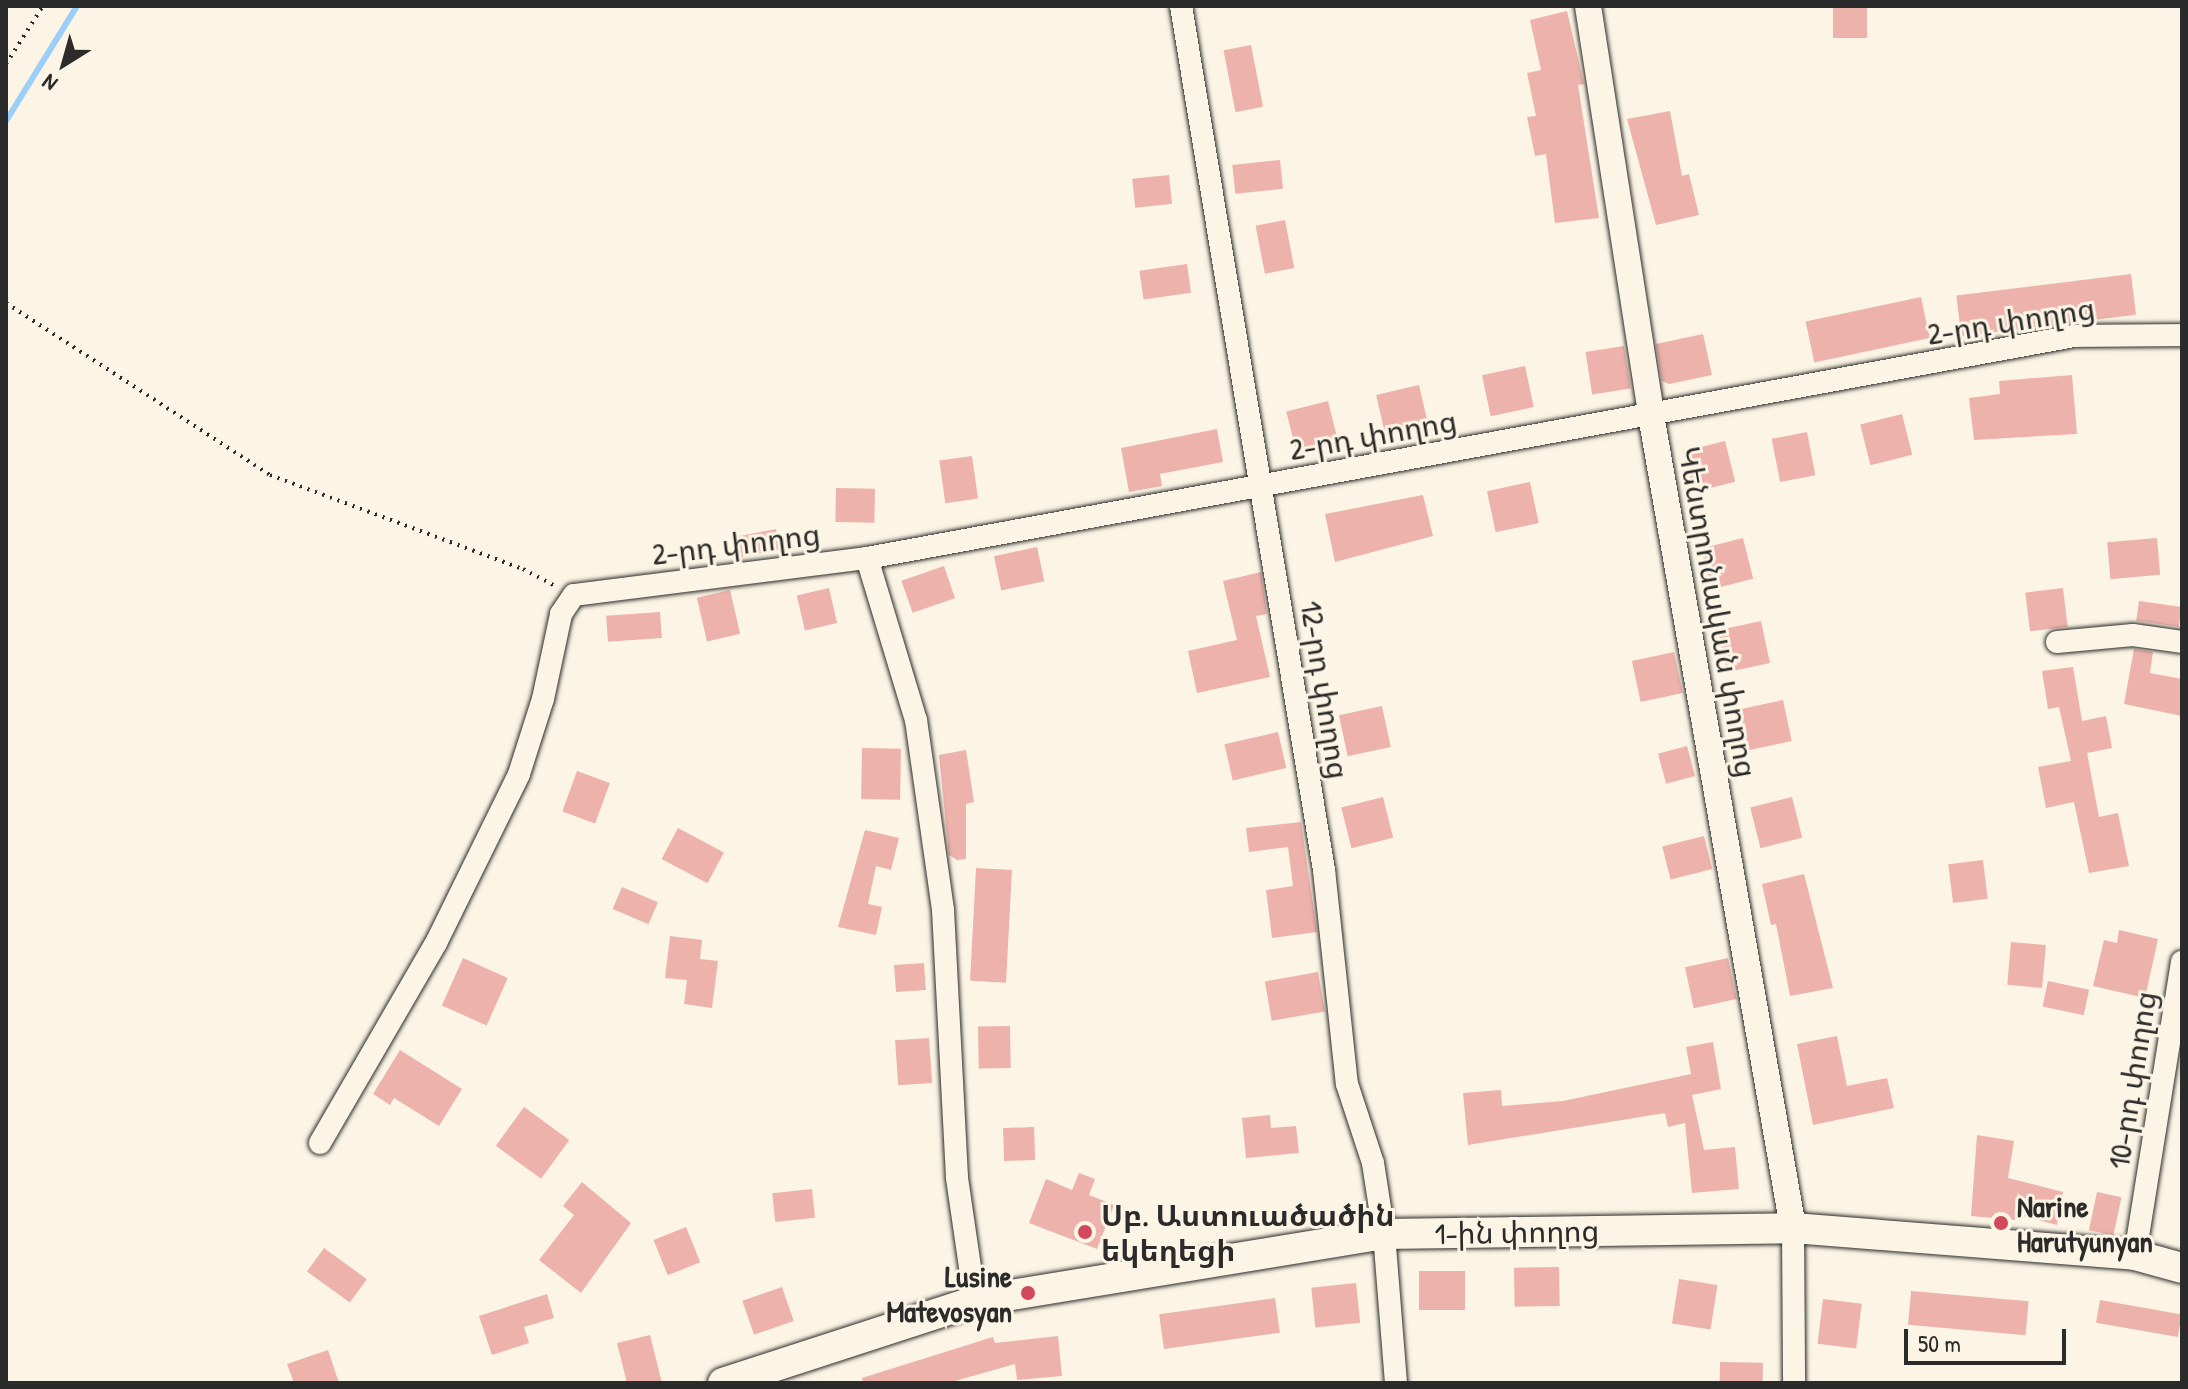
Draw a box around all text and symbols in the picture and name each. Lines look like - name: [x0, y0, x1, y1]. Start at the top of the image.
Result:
- north arrow: [24, 24, 104, 104]
- text: N: [36, 68, 63, 99]
- street label: 2-րդ փողոց: [1925, 290, 2097, 352]
- street label: 2-րդ փողոց: [1287, 403, 1459, 467]
- street label: Կենտրոնական փողոց: [1671, 444, 1765, 780]
- street label: 2-րդ փողոց: [650, 516, 822, 572]
- street label: 12-րդ փողոց: [1293, 598, 1357, 782]
- street label: 10-րդ փողոց: [2100, 989, 2164, 1171]
- place label: Narine Harutyunyan: [2017, 1188, 2153, 1258]
- place label: Սբ. Աստուածածին եկեղեցի: [1101, 1197, 1395, 1268]
- street label: 1-ին փողոց: [1434, 1213, 1600, 1251]
- marker: Narine Harutyunyan: [1992, 1214, 2010, 1232]
- marker: Սբ. Աստուածածին եկեղեցի: [1076, 1223, 1094, 1241]
- place label: Lusine Matevosyan: [886, 1258, 1012, 1328]
- marker: Lusine Matevosyan: [1019, 1284, 1037, 1302]
- scale bar: [1908, 1313, 2070, 1363]
- text: 50 m: [1918, 1327, 1961, 1359]

